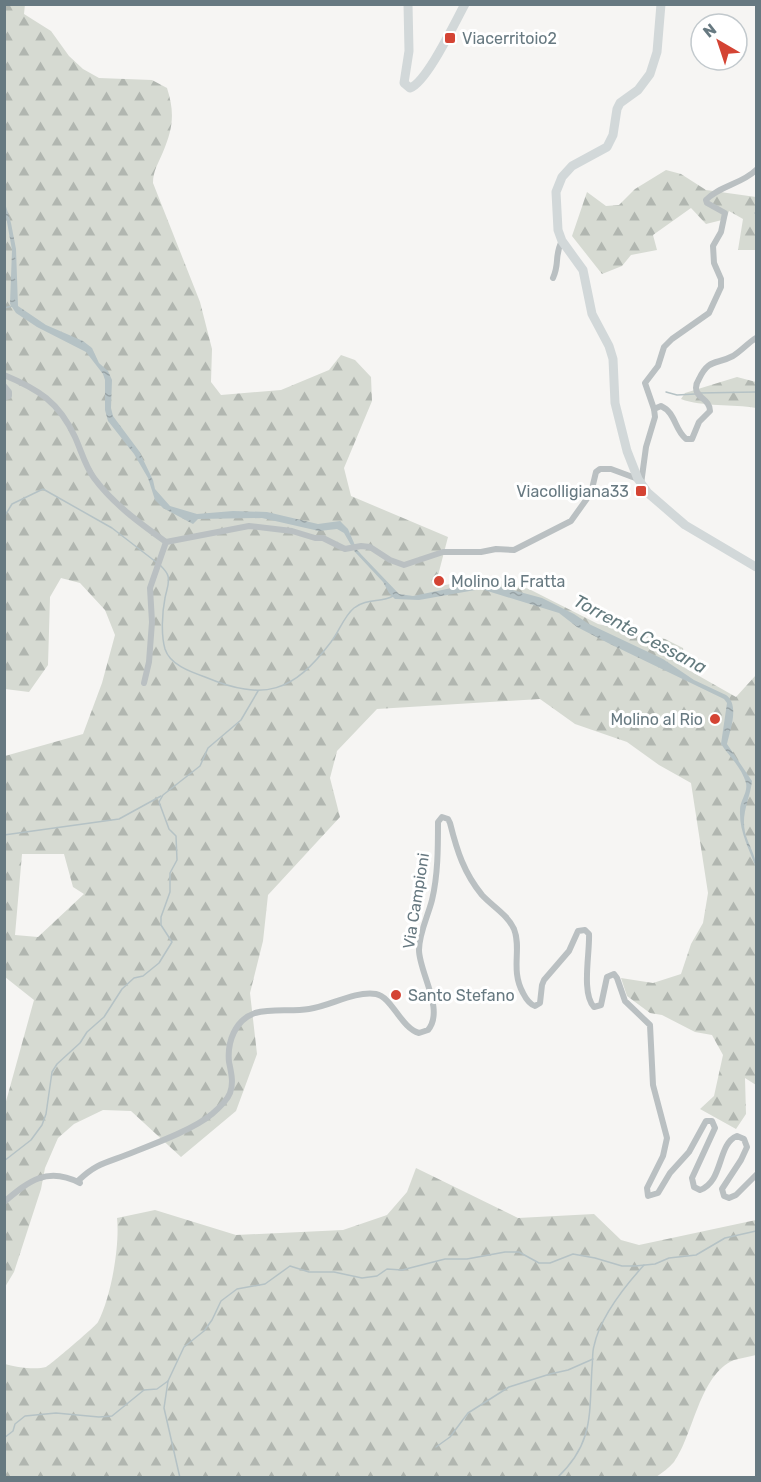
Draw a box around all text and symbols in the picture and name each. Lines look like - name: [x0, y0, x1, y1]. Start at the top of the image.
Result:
- north arrow: [689, 12, 749, 72]
- text: N: [699, 20, 720, 42]
- place label: Viacerritoio2: [462, 29, 557, 48]
- marker: Viacerritoio2: [443, 31, 457, 45]
- place label: Viacolligiana33: [516, 482, 629, 501]
- marker: Viacolligiana33: [634, 484, 648, 498]
- place label: Molino la Fratta: [451, 572, 565, 591]
- marker: Molino la Fratta: [432, 574, 446, 588]
- water label: Torrente Cessana: [570, 590, 711, 679]
- place label: Molino al Rio: [610, 710, 703, 729]
- marker: Molino al Rio: [708, 712, 722, 726]
- street label: Via Campioni: [399, 852, 433, 950]
- place label: Santo Stefano: [408, 986, 515, 1005]
- marker: Santo Stefano: [389, 988, 403, 1002]

